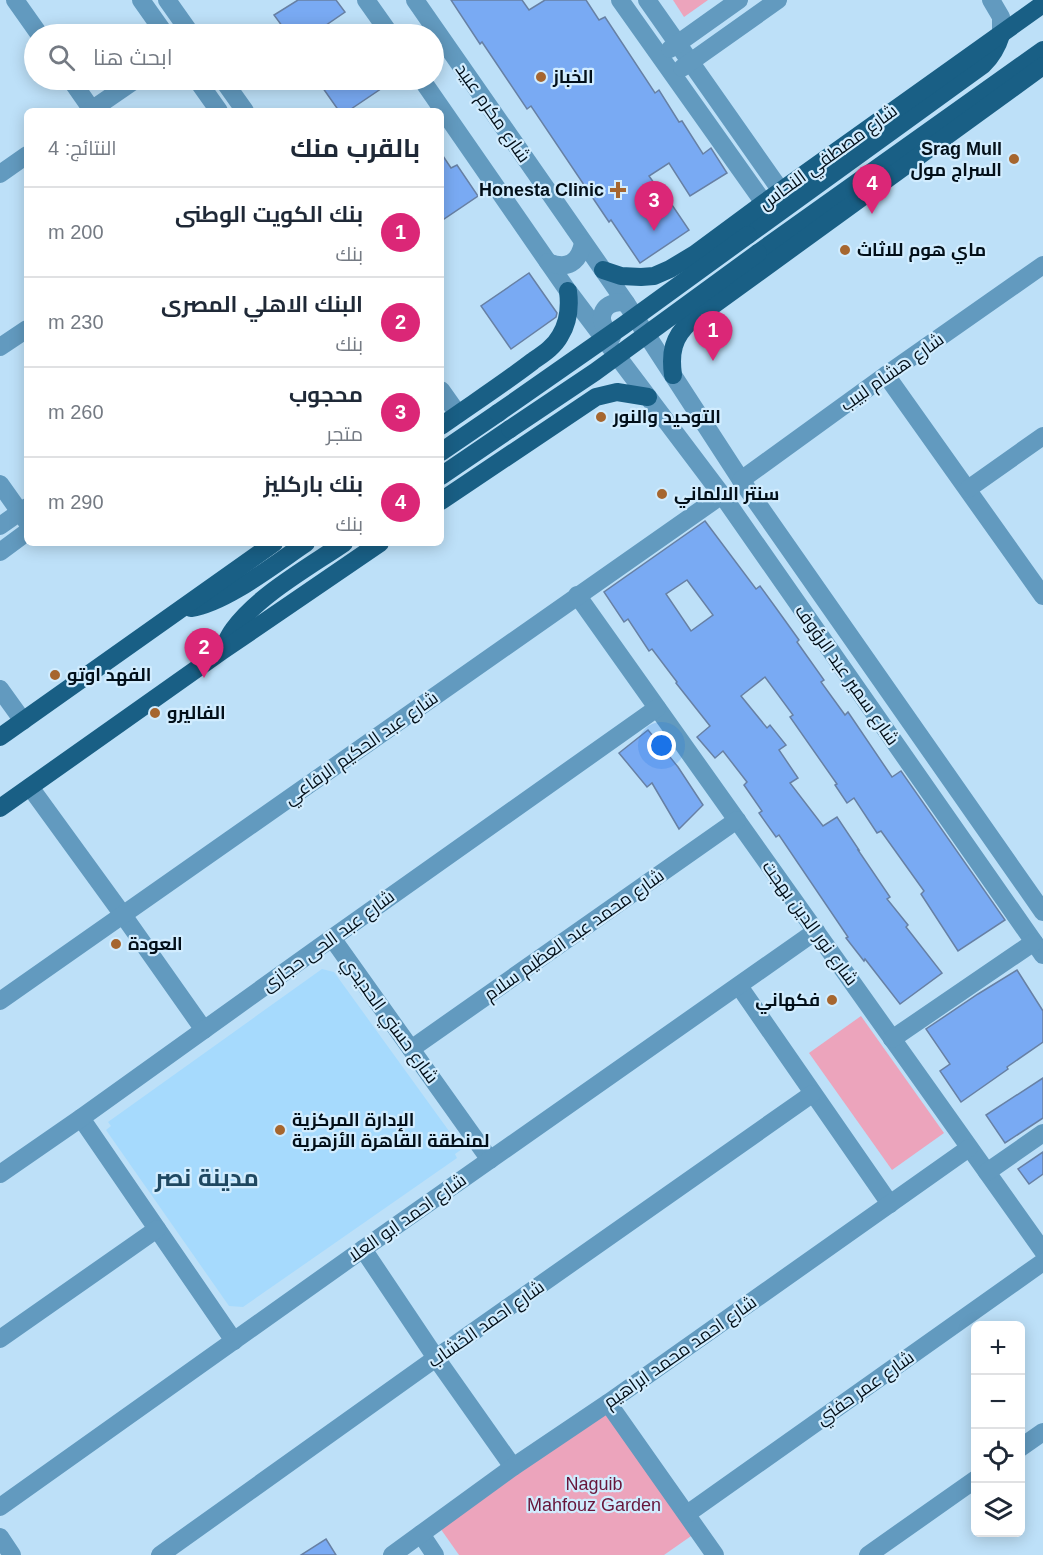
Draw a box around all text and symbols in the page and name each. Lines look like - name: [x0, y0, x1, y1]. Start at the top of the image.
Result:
- search box: [24, 24, 444, 90]
- icon: search: [45, 41, 78, 74]
- text: ابحث هنا: [93, 45, 173, 70]
- street label: شارع مكرم عبيد: [450, 60, 534, 167]
- place label: الخباز: [552, 67, 594, 88]
- marker: الخباز: [534, 70, 548, 84]
- street label: شارع مصطفي النحاس: [755, 100, 903, 217]
- text: بالقرب منك: [290, 133, 420, 163]
- text: النتائج: 4: [48, 137, 117, 159]
- place label: Srag Mull السراج مول: [911, 139, 1002, 182]
- marker: Srag Mull السراج مول: [1007, 152, 1021, 166]
- pin: 4: [852, 164, 892, 214]
- place label: Honesta Clinic: [479, 180, 604, 200]
- marker: Honesta Clinic: [609, 181, 627, 199]
- pin: 3: [634, 182, 674, 231]
- text: بنك الكويت الوطنى: [175, 202, 363, 227]
- text: 200 m: [48, 221, 104, 243]
- text: 1: [395, 221, 406, 243]
- place label: ماي هوم للاثاث: [857, 240, 986, 264]
- text: بنك: [335, 243, 363, 265]
- marker: ماي هوم للاثاث: [838, 243, 852, 257]
- text: البنك الاهلي المصرى: [161, 292, 363, 317]
- text: 230 m: [48, 311, 104, 333]
- text: 2: [395, 311, 406, 333]
- pin: 1: [694, 312, 732, 361]
- street label: شارع هشام لبيب: [837, 329, 949, 417]
- text: بنك: [335, 333, 363, 355]
- text: محجوب: [289, 382, 363, 407]
- text: 260 m: [48, 401, 104, 423]
- text: 3: [395, 401, 406, 423]
- place label: التوحيد والنور: [612, 407, 721, 428]
- marker: التوحيد والنور: [594, 410, 608, 424]
- text: متجر: [326, 423, 363, 445]
- text: بنك باركليز: [263, 472, 363, 497]
- place label: سنتر الالماني: [674, 484, 779, 509]
- marker: سنتر الالماني: [655, 487, 669, 501]
- text: 290 m: [48, 491, 104, 513]
- text: 4: [395, 491, 406, 513]
- text: بنك: [335, 513, 363, 535]
- street label: شارع سمير عبد الرؤوف: [789, 601, 903, 750]
- pin: 2: [184, 628, 224, 678]
- place label: الفهد اوتو: [67, 665, 151, 686]
- marker: الفهد اوتو: [48, 668, 62, 682]
- street label: شارع عبد الحكيم الرفاعي: [280, 687, 444, 812]
- place label: الفاليرو: [167, 703, 226, 724]
- marker: الفاليرو: [148, 706, 162, 720]
- your location: [647, 731, 676, 760]
- street label: شارع نور الدين بهجت: [757, 857, 862, 990]
- street label: شارع محمد عبد العظيم سلام: [480, 865, 669, 1006]
- street label: شارع عبد الحى حجازى: [258, 886, 399, 997]
- place label: العودة: [128, 934, 183, 955]
- marker: العودة: [109, 937, 123, 951]
- street label: شارع حسني الحديدي: [334, 953, 443, 1089]
- place label: فكهاني: [755, 990, 820, 1015]
- marker: فكهاني: [825, 993, 839, 1007]
- place label: الإدارة المركزية لمنطقة القاهرة الأزهرية: [292, 1110, 489, 1152]
- marker: الإدارة المركزية لمنطقة القاهرة الأزهرية: [273, 1123, 287, 1137]
- district label: مدينة نصر: [154, 1164, 259, 1192]
- street label: شارع احمد ابو العلا: [344, 1170, 471, 1268]
- street label: شارع احمد الخشاب: [424, 1276, 549, 1373]
- street label: شارع احمد محمد ابراهيم: [600, 1292, 761, 1414]
- map controls: [971, 1321, 1025, 1537]
- button: +: [971, 1321, 1025, 1375]
- street label: شارع عمر حفني: [812, 1347, 920, 1432]
- button: −: [971, 1375, 1025, 1429]
- button: locate: [971, 1429, 1025, 1483]
- park label: Naguib Mahfouz Garden: [527, 1474, 661, 1515]
- button: layers: [971, 1483, 1025, 1537]

